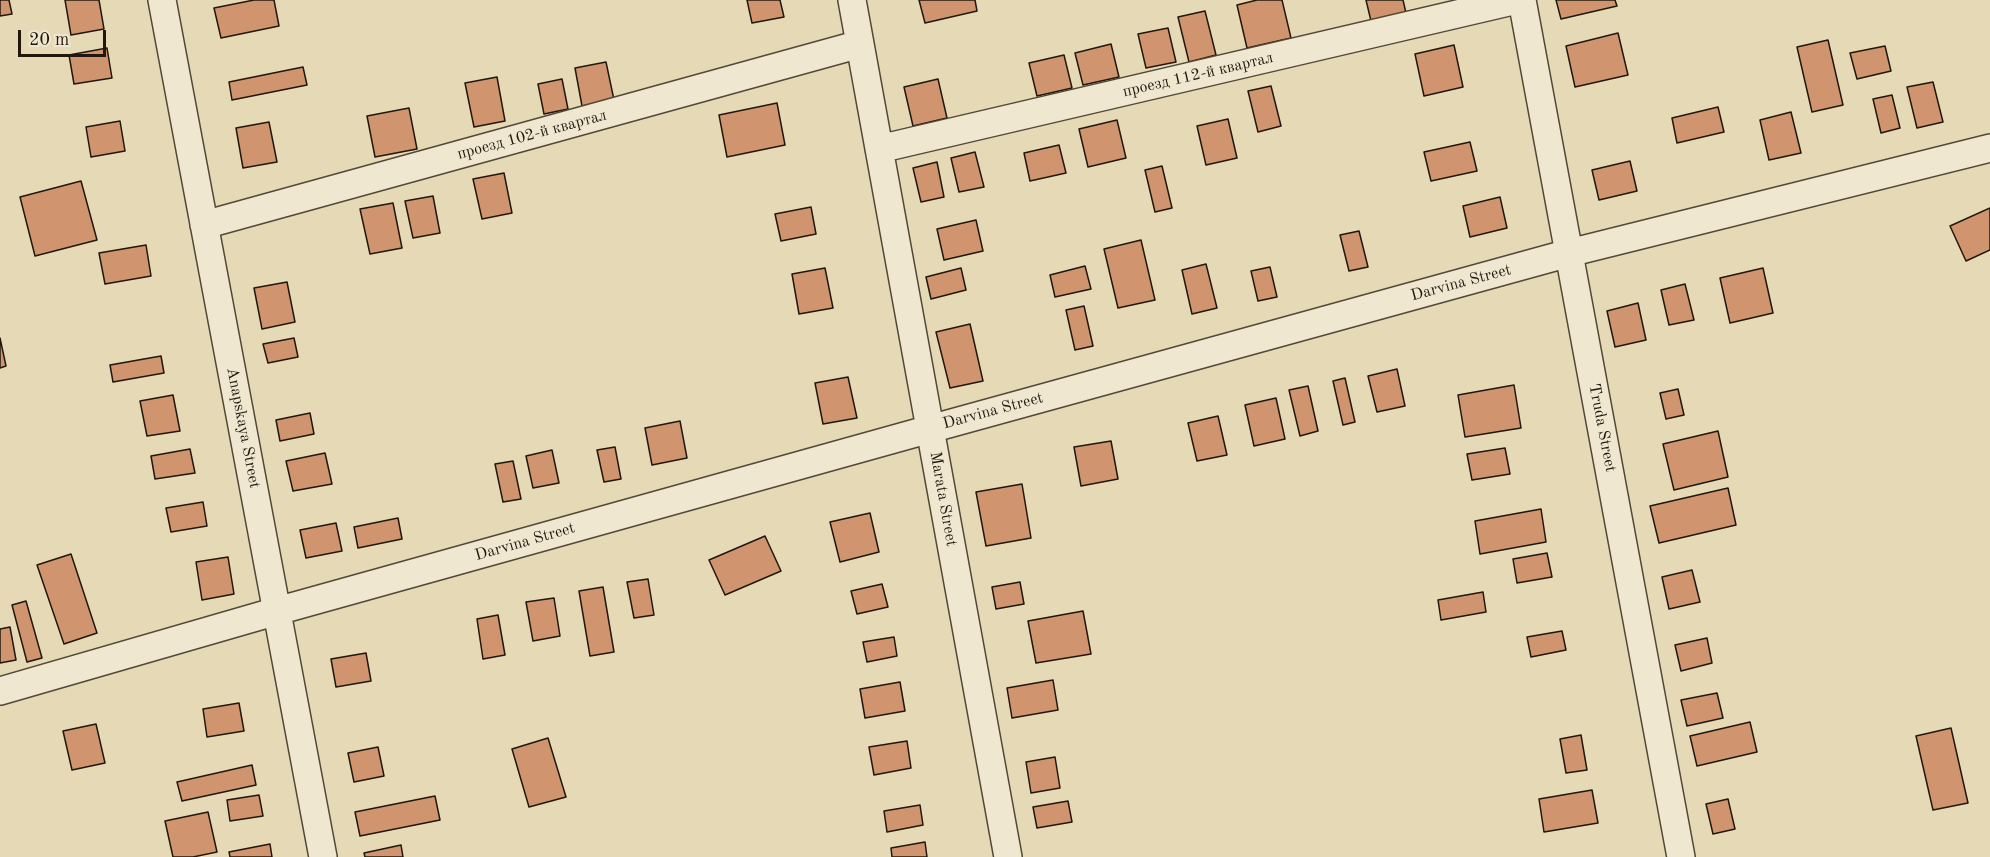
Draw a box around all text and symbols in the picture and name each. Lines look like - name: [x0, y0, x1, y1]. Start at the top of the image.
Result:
- scale bar: [21, 18, 110, 56]
- text: 20 m: [29, 31, 69, 49]
- street label: проезд 112-й квартал: [1121, 48, 1275, 102]
- street label: проезд 102-й квартал: [455, 106, 609, 164]
- street label: Darvina Street: [1409, 260, 1513, 306]
- street label: Anapskaya Street: [222, 366, 264, 490]
- street label: Truda Street: [1584, 382, 1620, 474]
- street label: Darvina Street: [941, 388, 1045, 434]
- street label: Marata Street: [925, 450, 961, 548]
- street label: Darvina Street: [473, 519, 577, 565]

